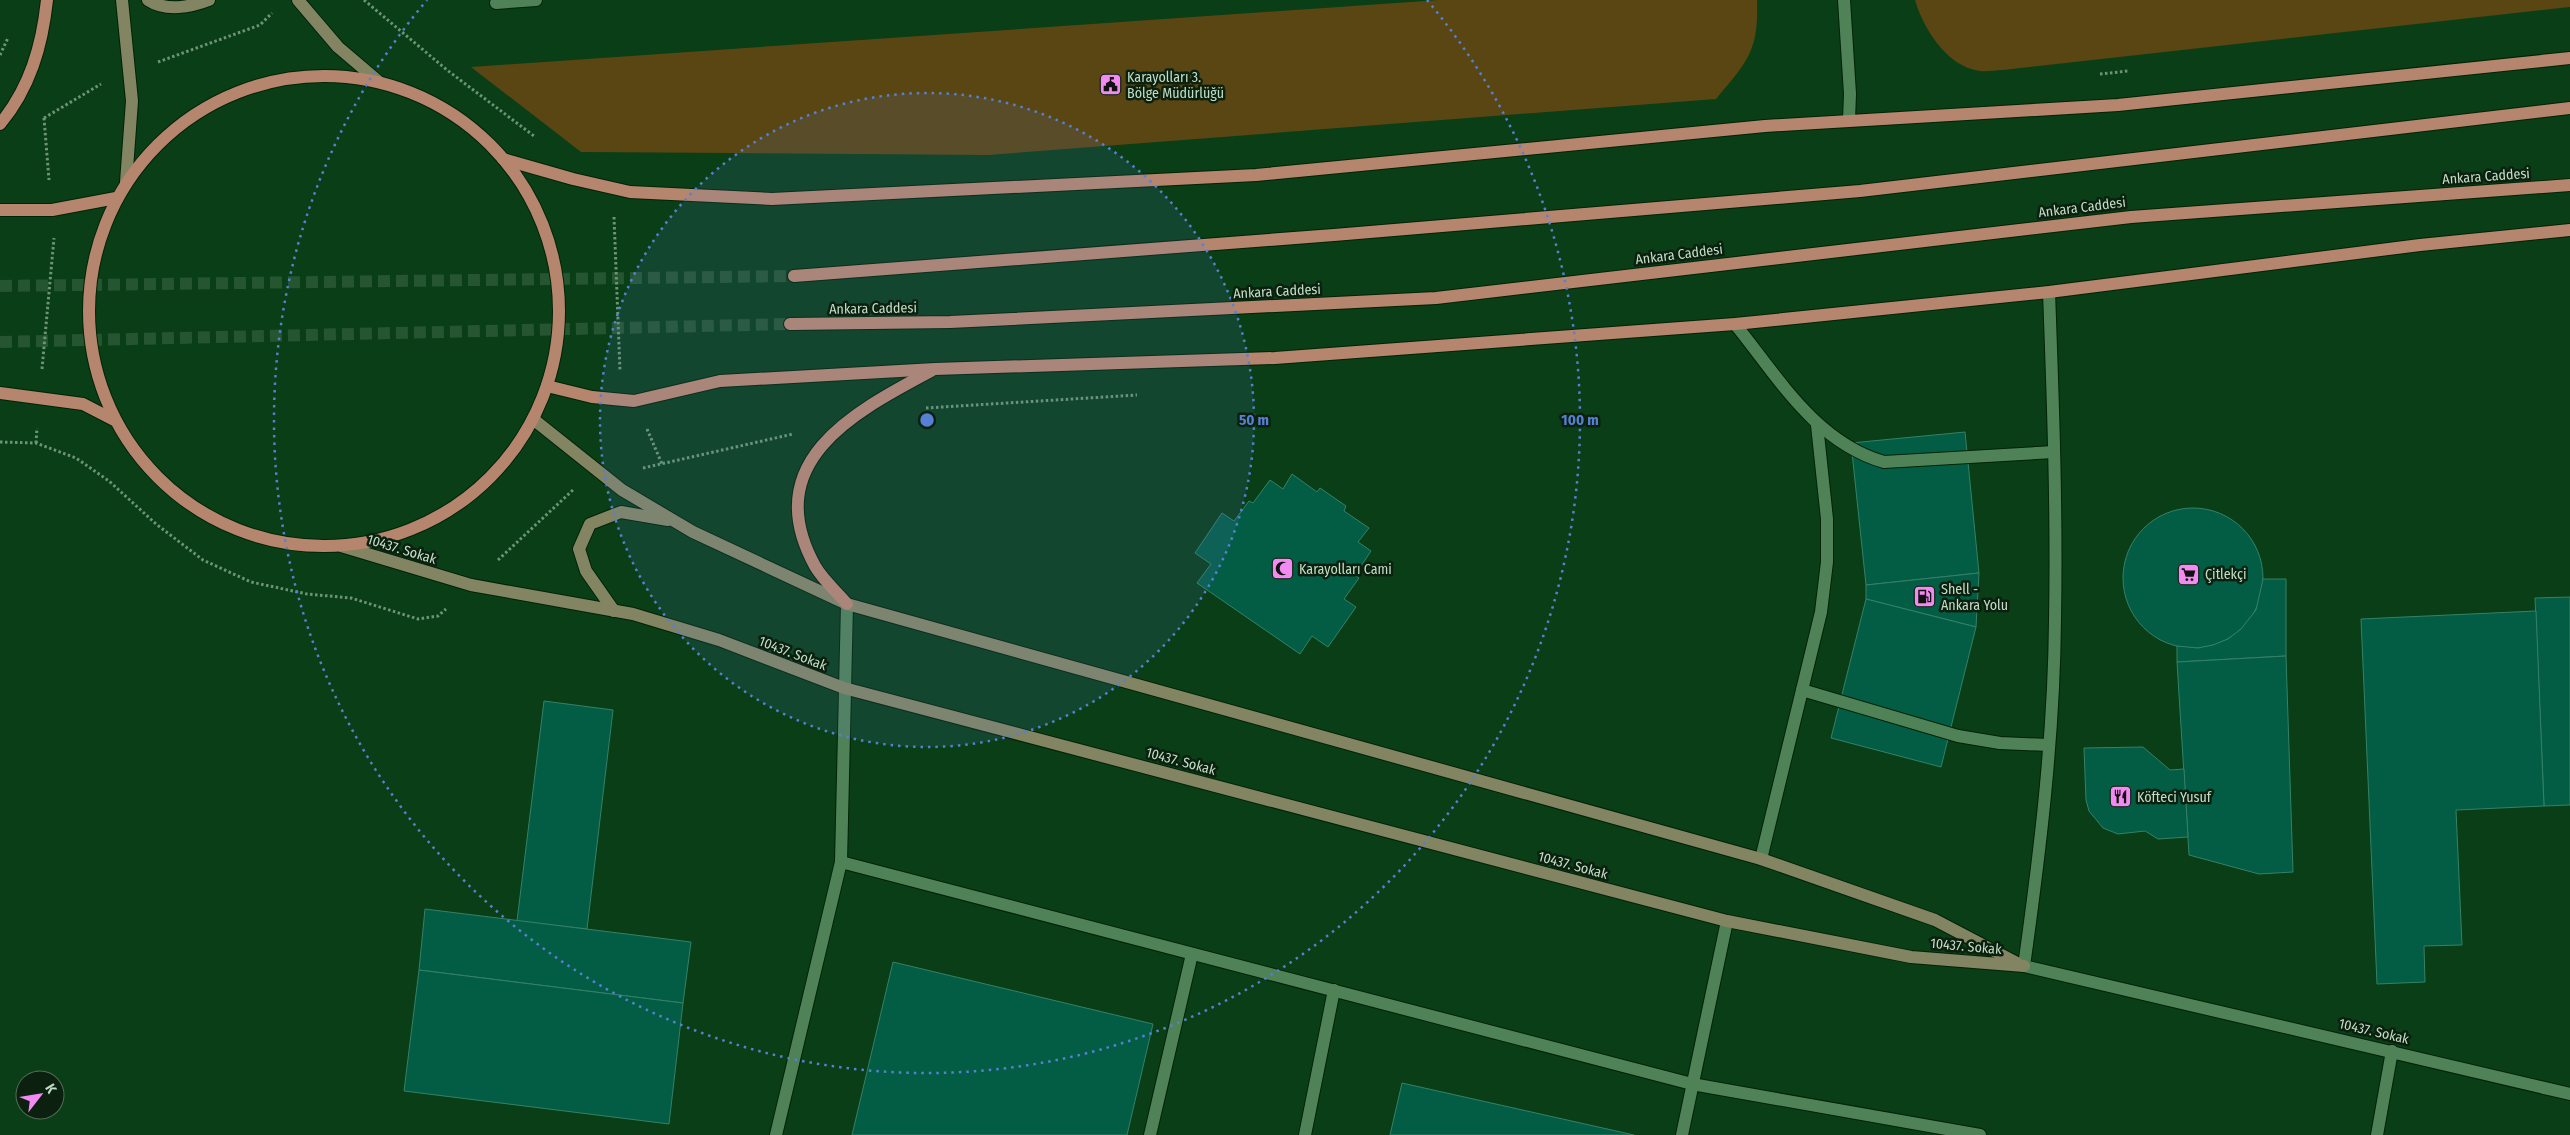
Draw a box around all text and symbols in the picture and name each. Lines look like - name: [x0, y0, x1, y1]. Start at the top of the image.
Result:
- place label: Karayolları 3. Bölge Müdürlüğü: [1127, 69, 1224, 102]
- public building icon: Karayolları 3. Bölge Müdürlüğü: [1099, 73, 1123, 97]
- street label: Ankara Caddesi: [2442, 165, 2530, 188]
- street label: Ankara Caddesi: [2037, 194, 2127, 221]
- street label: Ankara Caddesi: [1634, 241, 1724, 268]
- street label: Ankara Caddesi: [1233, 281, 1321, 302]
- street label: Ankara Caddesi: [829, 299, 917, 318]
- centre of rings: [918, 411, 936, 429]
- text: 50 m: [1239, 411, 1269, 429]
- text: 100 m: [1561, 411, 1599, 429]
- street label: 10437. Sokak: [365, 531, 439, 568]
- mosque icon: Karayolları Cami: [1271, 557, 1295, 581]
- place label: Karayolları Cami: [1299, 561, 1392, 578]
- supermarket icon: Çitlekçi: [2177, 562, 2201, 586]
- place label: Çitlekçi: [2205, 566, 2247, 583]
- place label: Shell - Ankara Yolu: [1941, 581, 2008, 614]
- fuel station icon: Shell - Ankara Yolu: [1913, 585, 1937, 609]
- street label: 10437. Sokak: [756, 633, 830, 674]
- street label: 10437. Sokak: [1144, 744, 1218, 779]
- restaurant icon: Köfteci Yusuf: [2109, 785, 2133, 809]
- place label: Köfteci Yusuf: [2137, 789, 2213, 806]
- street label: 10437. Sokak: [1536, 848, 1610, 883]
- street label: 10437. Sokak: [1930, 935, 2003, 958]
- street label: 10437. Sokak: [2337, 1015, 2411, 1048]
- north arrow: [15, 1070, 65, 1120]
- text: K: [41, 1081, 61, 1097]

